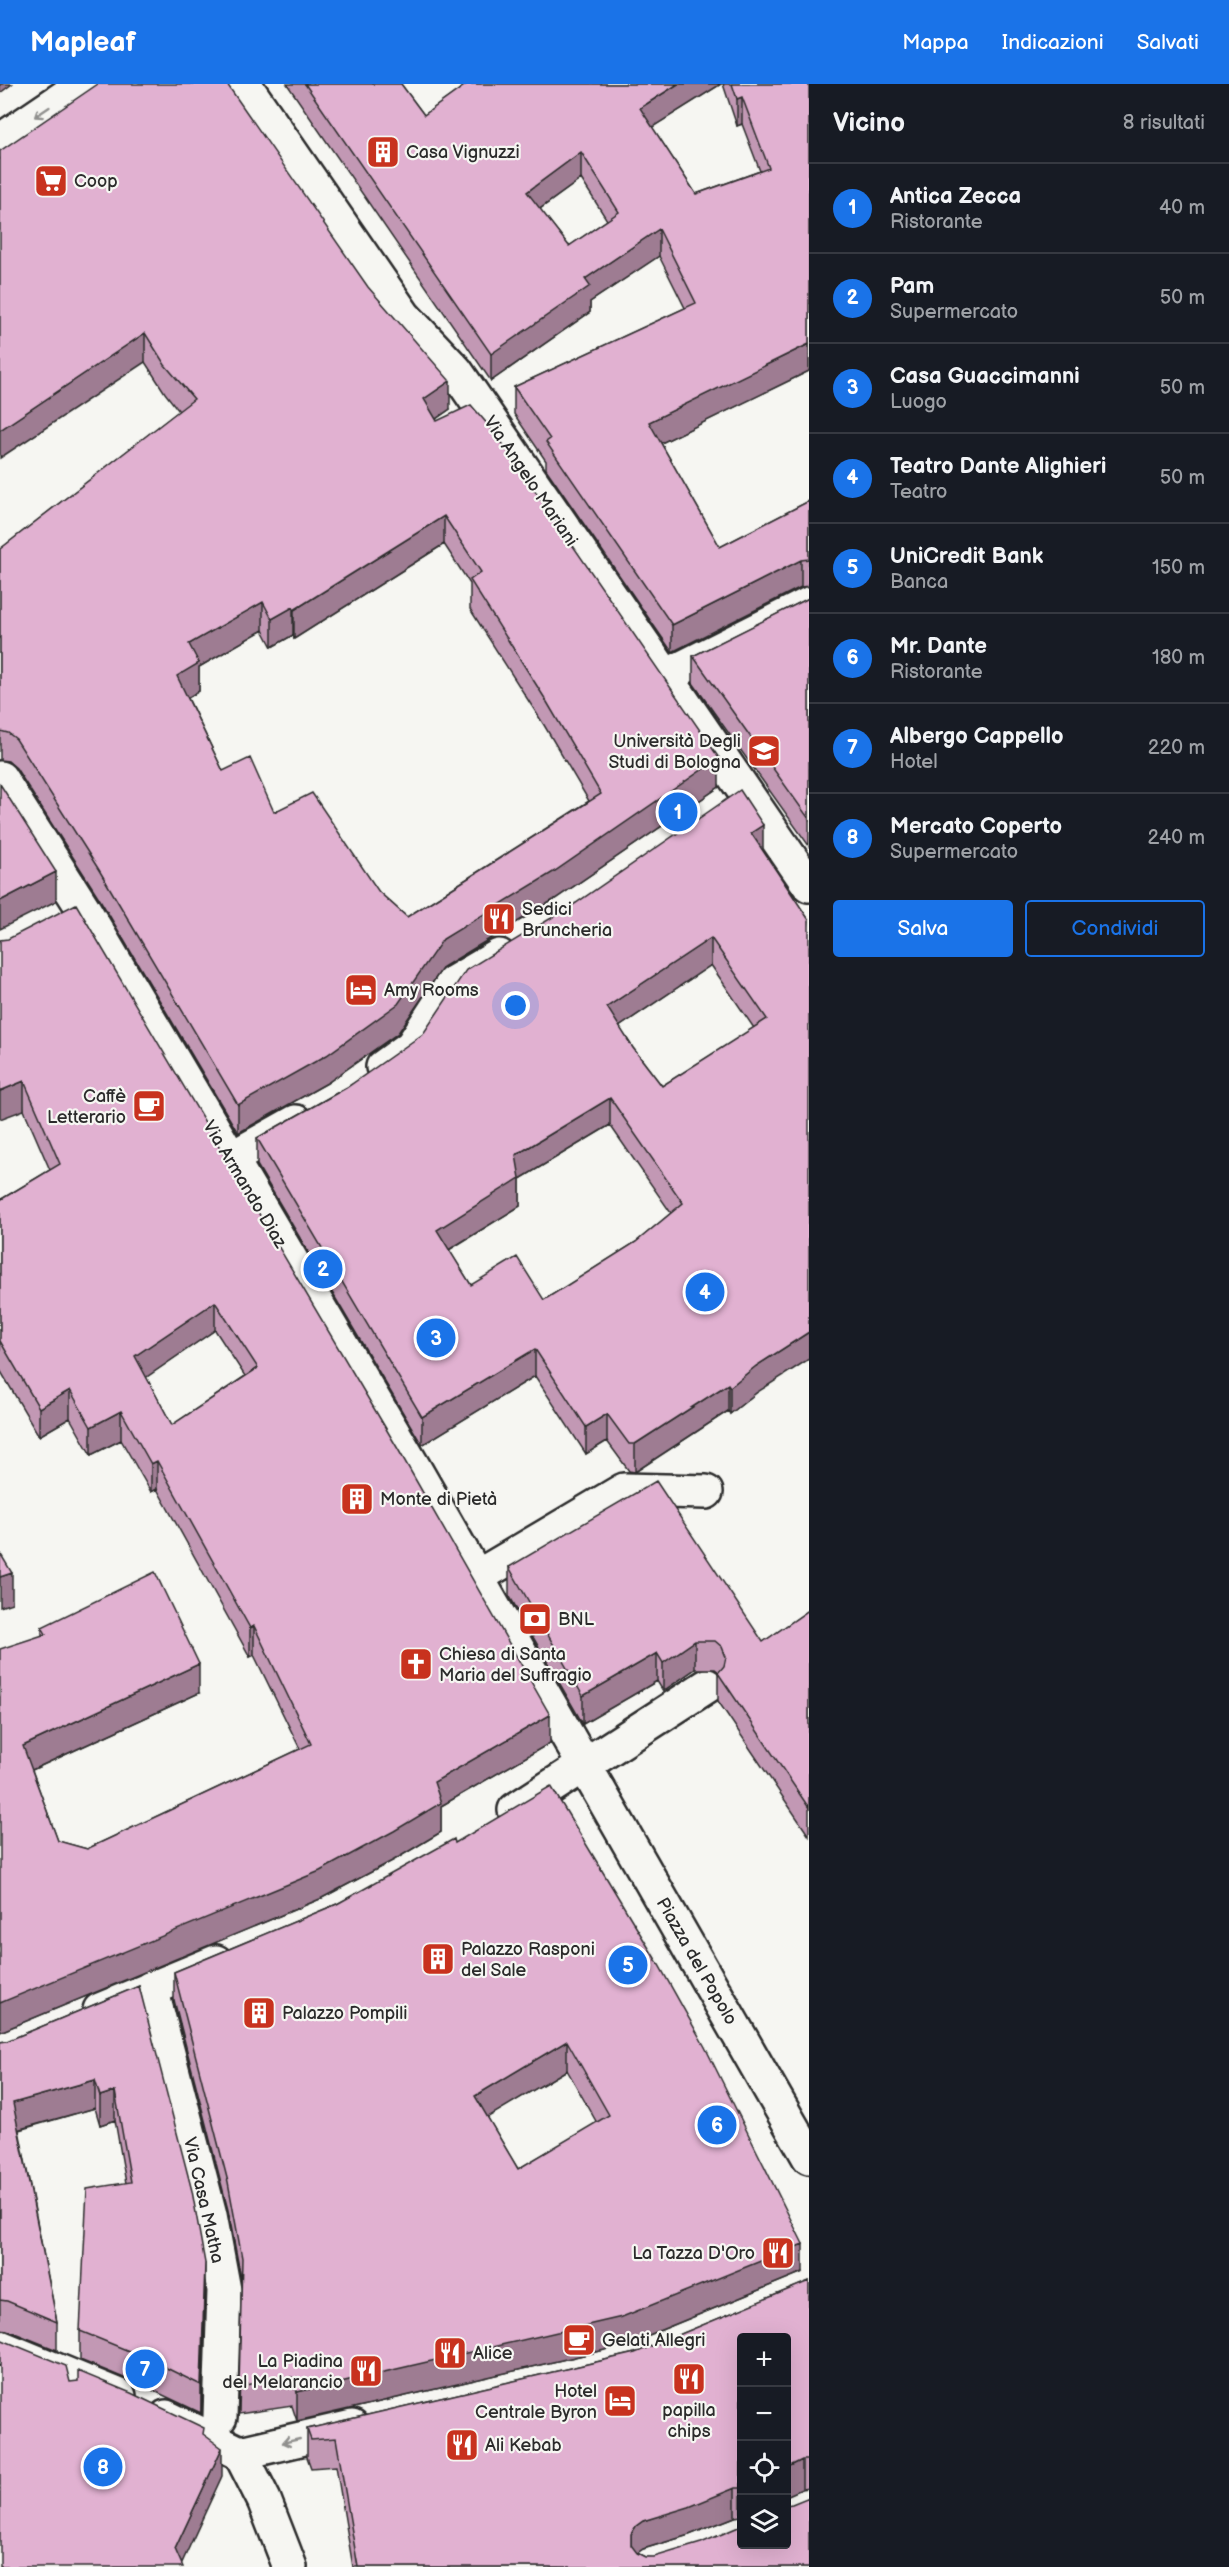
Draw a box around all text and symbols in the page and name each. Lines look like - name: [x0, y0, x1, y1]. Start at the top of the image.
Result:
- text: Mapleaf: [30, 26, 136, 59]
- text: Mappa: [902, 30, 969, 55]
- text: Indicazioni: [1002, 30, 1104, 55]
- text: Salvati: [1137, 30, 1199, 55]
- one-way arrow: [34, 106, 51, 118]
- text: Vicino: [833, 108, 905, 139]
- text: 8 risultati: [1123, 111, 1205, 135]
- building icon: Casa Vignuzzi: [365, 134, 401, 170]
- place label: Casa Vignuzzi: [406, 142, 520, 163]
- supermarket icon: Coop: [33, 163, 69, 199]
- place label: Coop: [74, 171, 118, 192]
- text: Antica Zecca: [890, 183, 1021, 210]
- text: 1: [848, 196, 857, 220]
- text: 40 m: [1159, 196, 1205, 220]
- text: Ristorante: [890, 210, 983, 234]
- text: Pam: [890, 273, 934, 300]
- text: 2: [847, 286, 858, 310]
- text: 50 m: [1160, 286, 1205, 310]
- text: Supermercato: [890, 300, 1018, 324]
- text: Casa Guaccimanni: [890, 363, 1080, 390]
- text: 3: [847, 376, 858, 400]
- text: 50 m: [1160, 376, 1205, 400]
- text: Luogo: [890, 390, 947, 414]
- street label: Via Angelo Mariani: [479, 412, 582, 550]
- text: Teatro Dante Alighieri: [890, 453, 1106, 480]
- text: 4: [847, 466, 858, 490]
- text: 50 m: [1160, 466, 1205, 490]
- text: Teatro: [890, 480, 947, 504]
- text: UniCredit Bank: [890, 543, 1043, 570]
- text: 5: [847, 556, 858, 580]
- text: 150 m: [1152, 556, 1205, 580]
- text: Banca: [890, 570, 948, 594]
- text: Mr. Dante: [890, 633, 987, 660]
- text: 6: [846, 646, 859, 670]
- text: 180 m: [1152, 646, 1205, 670]
- text: Ristorante: [890, 660, 983, 684]
- text: Albergo Cappello: [890, 723, 1064, 750]
- place label: Università Degli Studi di Bologna: [608, 731, 741, 773]
- school or university icon: Università Degli Studi di Bologna: [746, 733, 782, 769]
- text: 7: [847, 736, 858, 760]
- text: 220 m: [1148, 736, 1205, 760]
- text: Hotel: [890, 750, 938, 774]
- pin: 1: [658, 790, 698, 834]
- text: Mercato Coperto: [890, 813, 1062, 840]
- text: 8: [846, 826, 859, 850]
- text: 240 m: [1148, 826, 1205, 850]
- text: Supermercato: [890, 840, 1018, 864]
- place label: Sedici Bruncheria: [522, 899, 612, 941]
- button: Salva: [833, 900, 1013, 957]
- button: Condividi: [1025, 900, 1205, 957]
- restaurant icon: Sedici Bruncheria: [481, 901, 517, 937]
- hotel icon: Amy Rooms: [343, 972, 379, 1008]
- place label: Amy Rooms: [384, 980, 479, 1001]
- your location: [501, 991, 530, 1020]
- place label: Caffè Letterario: [47, 1086, 126, 1128]
- cafe icon: Caffè Letterario: [131, 1088, 167, 1124]
- street label: Via Armando Diaz: [198, 1117, 291, 1252]
- pin: 2: [304, 1246, 342, 1292]
- pin: 4: [686, 1270, 724, 1314]
- pin: 3: [416, 1316, 456, 1360]
- building icon: Monte di Pietà: [339, 1481, 375, 1517]
- place label: Monte di Pietà: [380, 1489, 497, 1510]
- bank icon: BNL: [517, 1601, 553, 1637]
- place label: BNL: [558, 1609, 595, 1630]
- place label: Chiesa di Santa Maria del Suffragio: [439, 1644, 592, 1686]
- church icon: Chiesa di Santa Maria del Suffragio: [398, 1646, 434, 1682]
- street label: Piazza del Popolo: [652, 1894, 741, 2029]
- place label: Palazzo Rasponi del Sale: [461, 1939, 595, 1981]
- building icon: Palazzo Rasponi del Sale: [420, 1941, 456, 1977]
- pin: 5: [608, 1942, 648, 1988]
- building icon: Palazzo Pompili: [241, 1995, 277, 2031]
- place label: Palazzo Pompili: [282, 2003, 408, 2024]
- pin: 6: [698, 2102, 736, 2148]
- street label: Via Casa Matha: [179, 2135, 228, 2265]
- restaurant icon: La Tazza D'Oro: [760, 2235, 796, 2271]
- place label: La Tazza D'Oro: [632, 2243, 755, 2264]
- cafe icon: Gelati Allegri: [561, 2322, 597, 2358]
- place label: Gelati Allegri: [602, 2330, 706, 2351]
- map controls: [737, 2333, 791, 2549]
- button: +: [737, 2333, 791, 2387]
- restaurant icon: Alice: [432, 2335, 468, 2371]
- place label: Alice: [473, 2343, 513, 2364]
- pin: 7: [126, 2346, 164, 2392]
- place label: La Piadina del Melarancio: [222, 2351, 343, 2393]
- restaurant icon: La Piadina del Melarancio: [348, 2353, 384, 2389]
- restaurant icon: papilla chips: [671, 2361, 707, 2397]
- place label: Hotel Centrale Byron: [475, 2381, 597, 2423]
- hotel icon: Hotel Centrale Byron: [602, 2383, 638, 2419]
- button: −: [737, 2387, 791, 2441]
- place label: papilla chips: [662, 2400, 716, 2442]
- restaurant icon: Ali Kebab: [444, 2427, 480, 2463]
- place label: Ali Kebab: [485, 2435, 562, 2456]
- one-way arrow: [282, 2436, 301, 2448]
- button: locate: [737, 2441, 791, 2495]
- pin: 8: [84, 2444, 122, 2490]
- button: layers: [737, 2495, 791, 2549]

